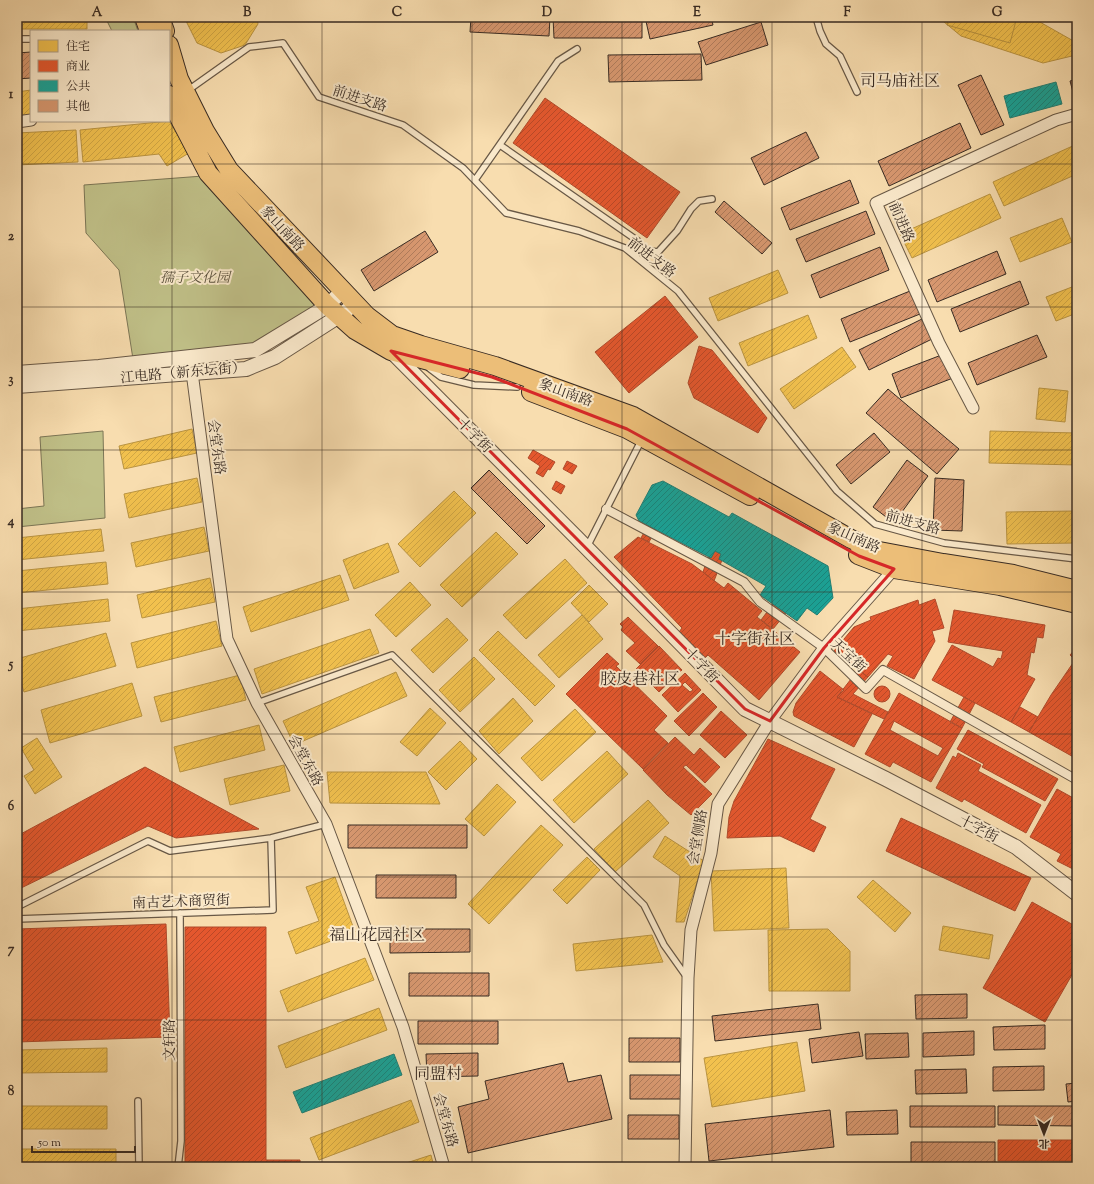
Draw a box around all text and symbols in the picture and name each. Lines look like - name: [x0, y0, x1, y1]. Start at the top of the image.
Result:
- text: A: [92, 4, 103, 22]
- text: B: [243, 4, 252, 22]
- text: C: [392, 4, 402, 22]
- text: D: [542, 4, 552, 22]
- text: E: [693, 4, 701, 22]
- text: F: [843, 4, 851, 22]
- text: G: [992, 4, 1003, 22]
- legend: [30, 30, 170, 122]
- text: 住宅: [66, 38, 90, 56]
- text: 商业: [66, 58, 90, 76]
- district label: 司马庙社区: [860, 71, 940, 94]
- text: 公共: [66, 78, 90, 96]
- street label: 前进支路: [330, 82, 389, 118]
- text: 1: [9, 86, 14, 104]
- text: 其他: [66, 98, 90, 116]
- street label: 前进路: [882, 200, 918, 246]
- street label: 象山南路: [255, 202, 308, 257]
- text: 2: [8, 228, 15, 246]
- street label: 前进支路: [622, 234, 679, 283]
- park label: 孺子文化园: [160, 269, 232, 289]
- street label: 江电路（新东坛街）: [120, 359, 247, 389]
- text: 3: [8, 371, 14, 389]
- street label: 象山南路: [536, 375, 595, 413]
- street label: 十字街: [452, 414, 496, 458]
- street label: 会堂东路: [201, 418, 229, 476]
- street label: 前进支路: [883, 507, 942, 541]
- text: 4: [7, 513, 15, 531]
- street label: 象山南路: [824, 518, 883, 559]
- district label: 十字街社区: [715, 629, 795, 652]
- street label: 天宝街: [825, 635, 870, 678]
- street label: 十字街: [679, 644, 722, 688]
- text: 5: [8, 656, 14, 674]
- district label: 胶皮巷社区: [600, 669, 680, 692]
- street label: 会堂东路: [282, 732, 327, 790]
- text: 6: [8, 798, 15, 816]
- street label: 会堂侧路: [684, 808, 714, 867]
- street label: 十字街: [955, 811, 1001, 848]
- street label: 南古艺术商贸街: [132, 891, 230, 915]
- district label: 福山花园社区: [329, 925, 425, 948]
- text: 7: [8, 941, 15, 959]
- street label: 文轩路: [161, 1019, 181, 1061]
- district label: 同盟村: [414, 1064, 462, 1087]
- text: 8: [8, 1083, 15, 1101]
- street label: 会堂东路: [427, 1091, 461, 1150]
- north arrow: [1024, 1114, 1064, 1154]
- scale bar: [32, 1128, 135, 1154]
- text: 50 m: [37, 1134, 61, 1152]
- text: 北: [1039, 1135, 1050, 1151]

